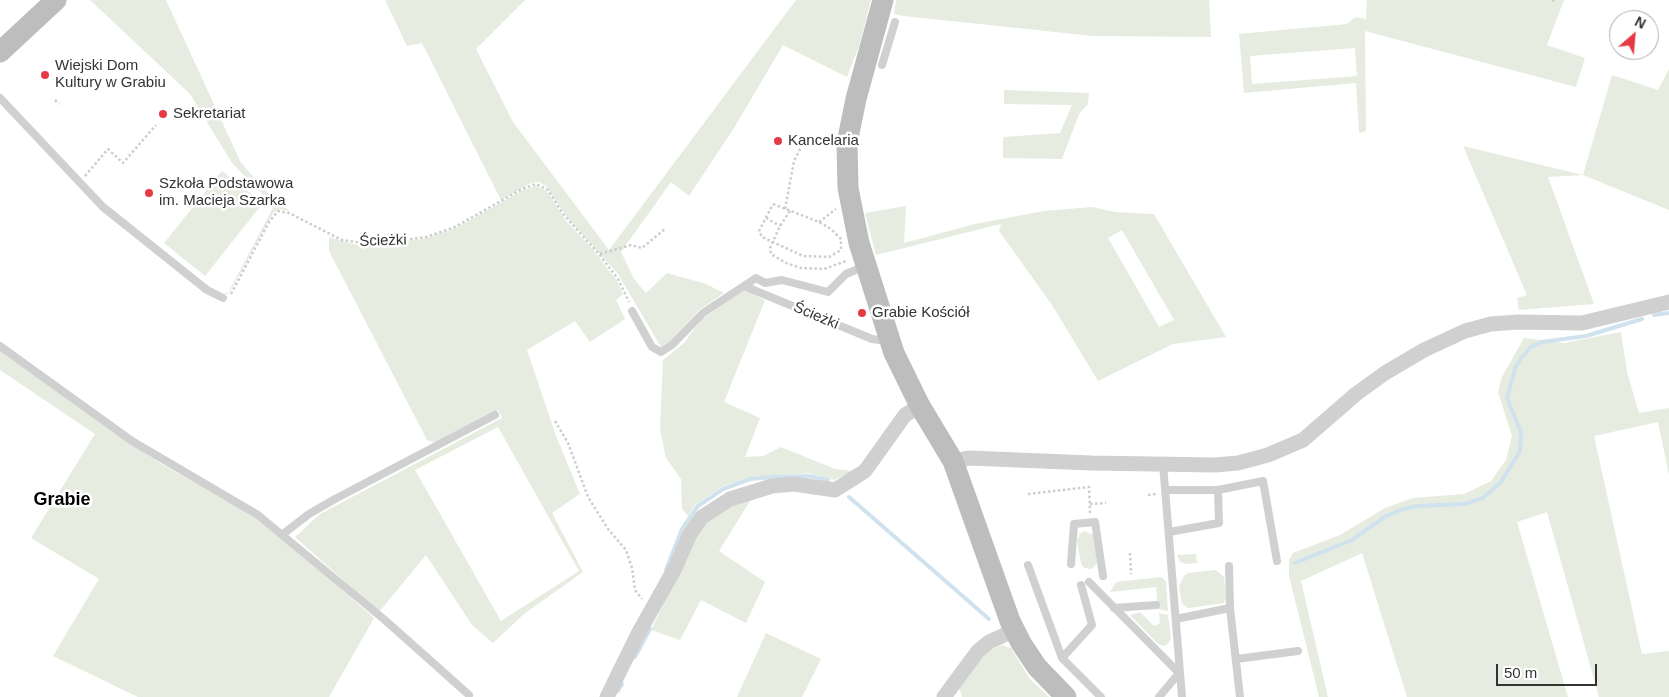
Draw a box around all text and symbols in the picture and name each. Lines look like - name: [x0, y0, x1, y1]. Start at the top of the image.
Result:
- north arrow: [1609, 10, 1659, 60]
- text: N: [1632, 13, 1648, 32]
- place label: Wiejski Dom Kultury w Grabiu: [55, 57, 166, 92]
- marker: Wiejski Dom Kultury w Grabiu: [39, 69, 51, 81]
- place label: Sekretariat: [173, 105, 246, 123]
- marker: Sekretariat: [157, 108, 169, 120]
- place label: Kancelaria: [788, 132, 859, 150]
- marker: Kancelaria: [772, 135, 784, 147]
- place label: Szkoła Podstawowa im. Macieja Szarka: [159, 175, 293, 210]
- marker: Szkoła Podstawowa im. Macieja Szarka: [143, 187, 155, 199]
- street label: Ścieżki: [359, 231, 407, 251]
- street label: Ścieżki: [791, 298, 841, 334]
- place label: Grabie Kościół: [872, 304, 970, 322]
- marker: Grabie Kościół: [856, 307, 868, 319]
- district label: Grabie: [33, 489, 91, 511]
- scale bar: [1499, 654, 1600, 686]
- text: 50 m: [1504, 664, 1537, 681]

